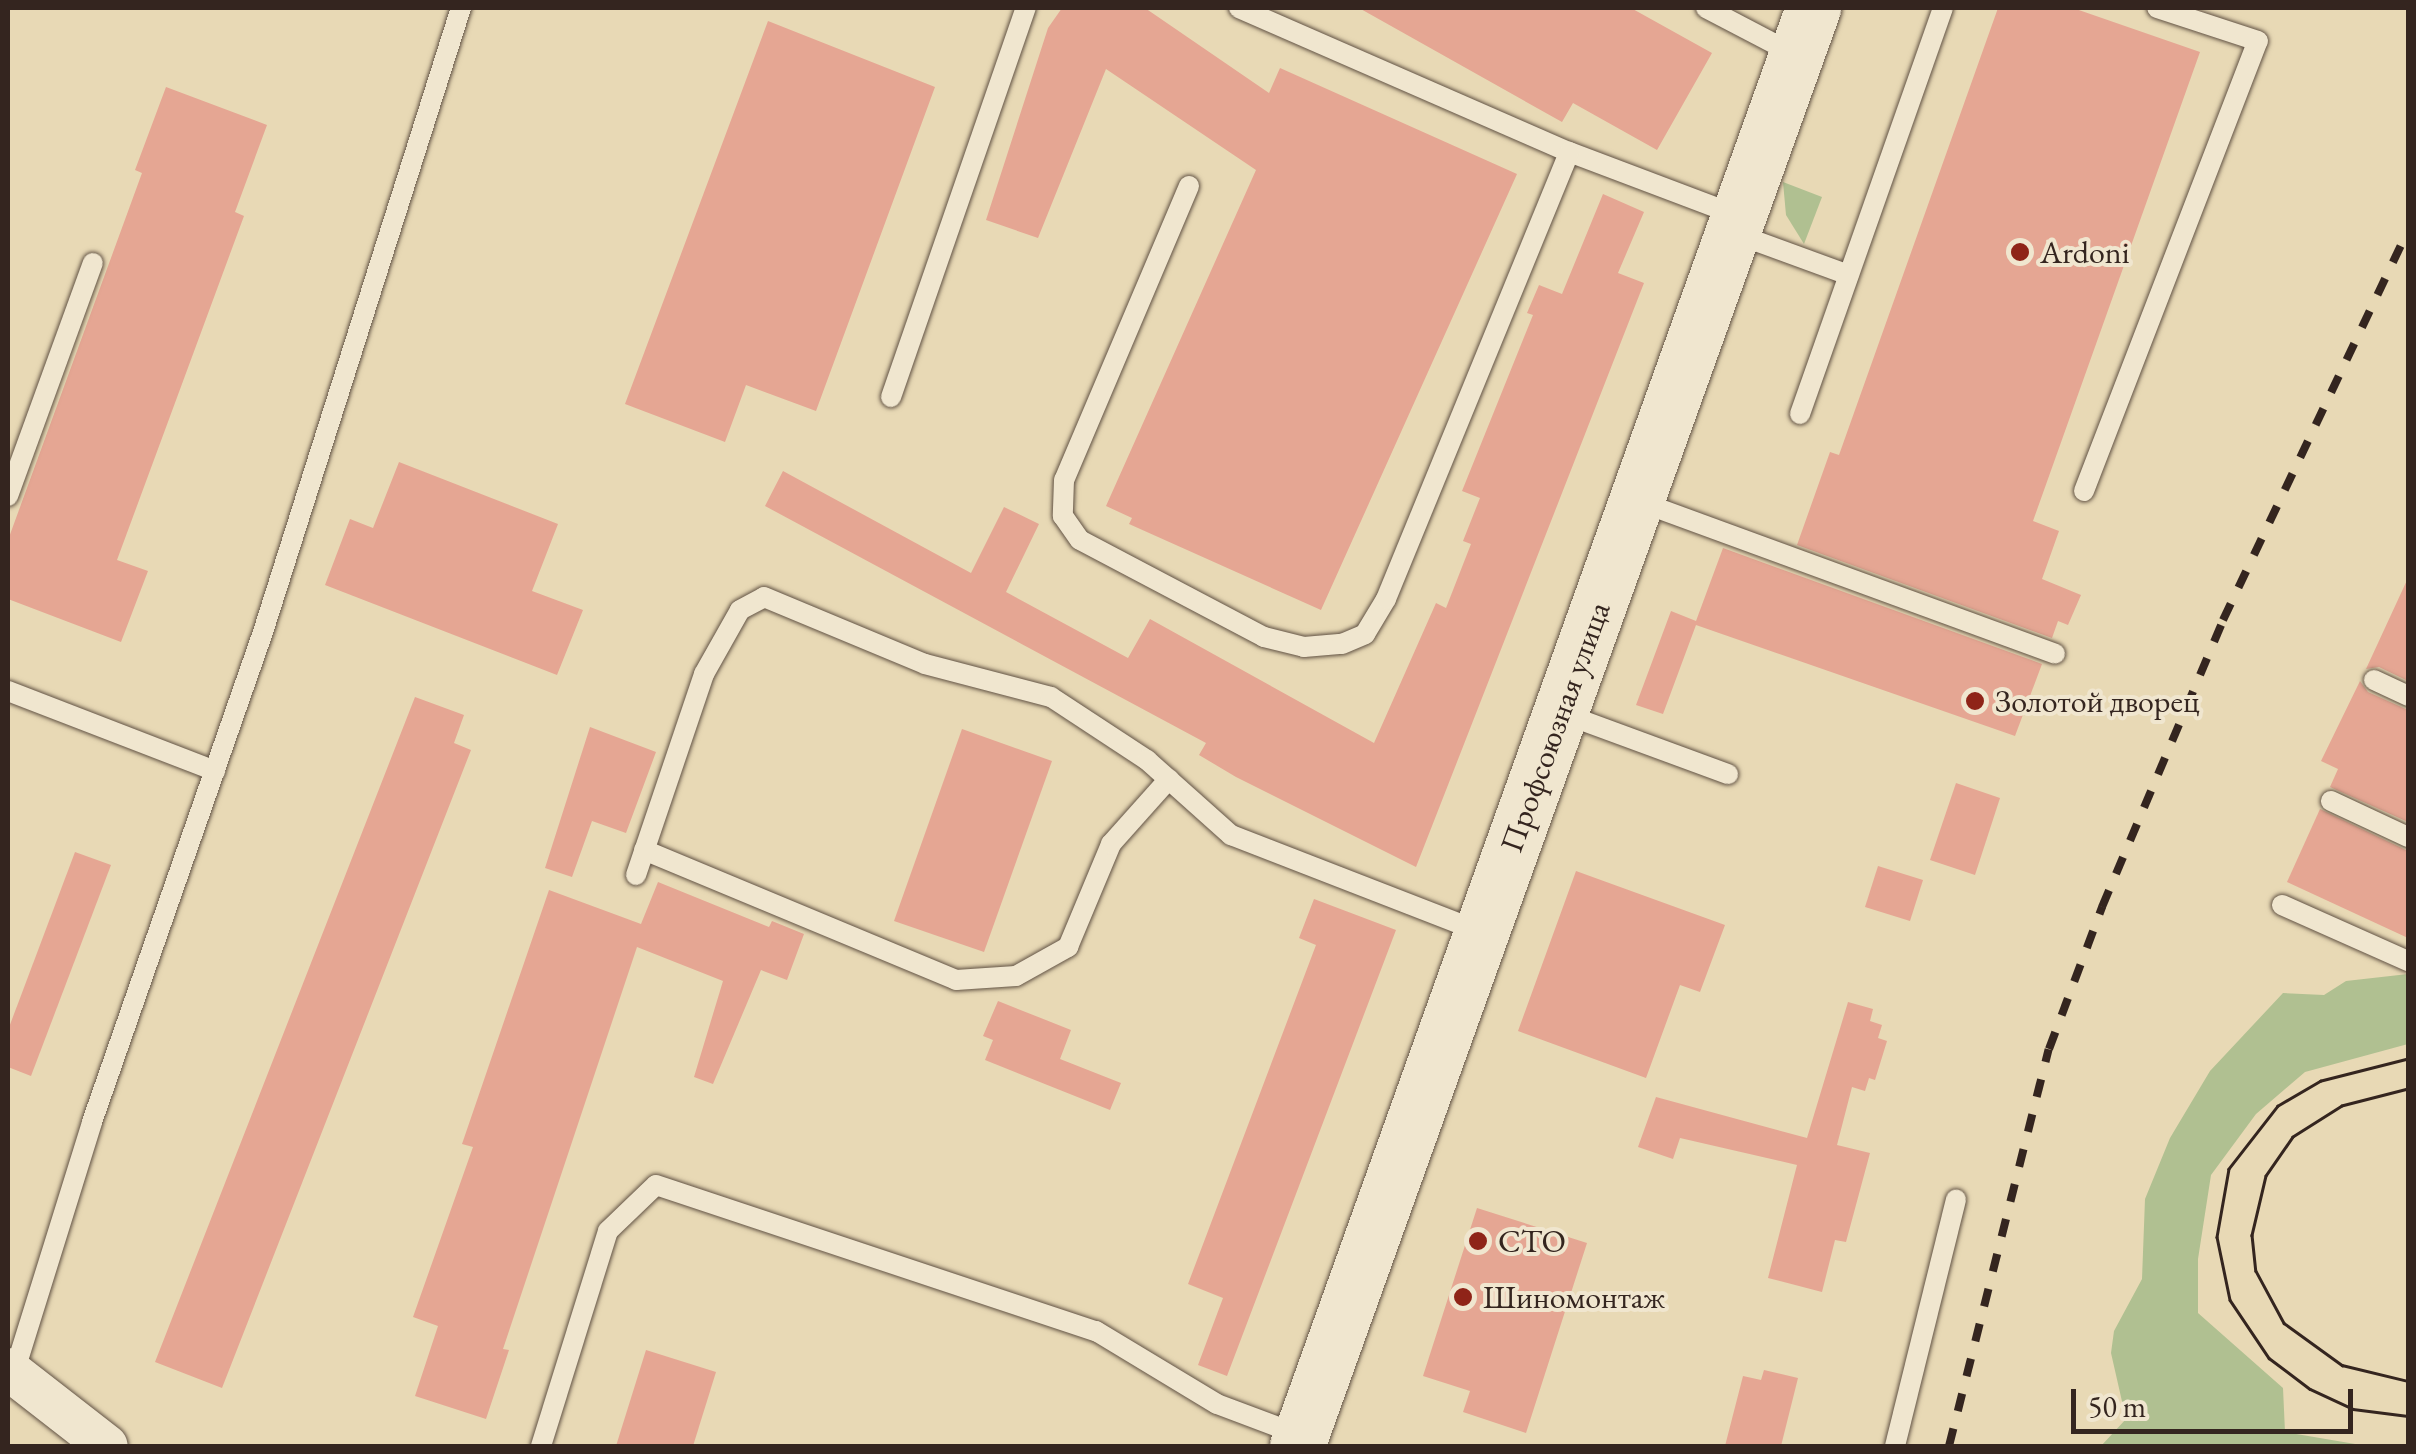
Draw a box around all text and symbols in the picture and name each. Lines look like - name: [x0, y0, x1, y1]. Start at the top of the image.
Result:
- place label: Ardoni: [2040, 233, 2130, 271]
- marker: Ardoni: [2009, 241, 2031, 263]
- street label: Профсоюзная улица: [1492, 597, 1618, 857]
- place label: Золотой дворец: [1995, 682, 2199, 720]
- marker: Золотой дворец: [1964, 690, 1986, 712]
- place label: СТО: [1498, 1222, 1566, 1260]
- marker: СТО: [1467, 1230, 1489, 1252]
- place label: Шиномонтаж: [1483, 1278, 1666, 1316]
- marker: Шиномонтаж: [1452, 1286, 1474, 1308]
- scale bar: [2076, 1369, 2358, 1431]
- text: 50 m: [2088, 1387, 2146, 1426]

